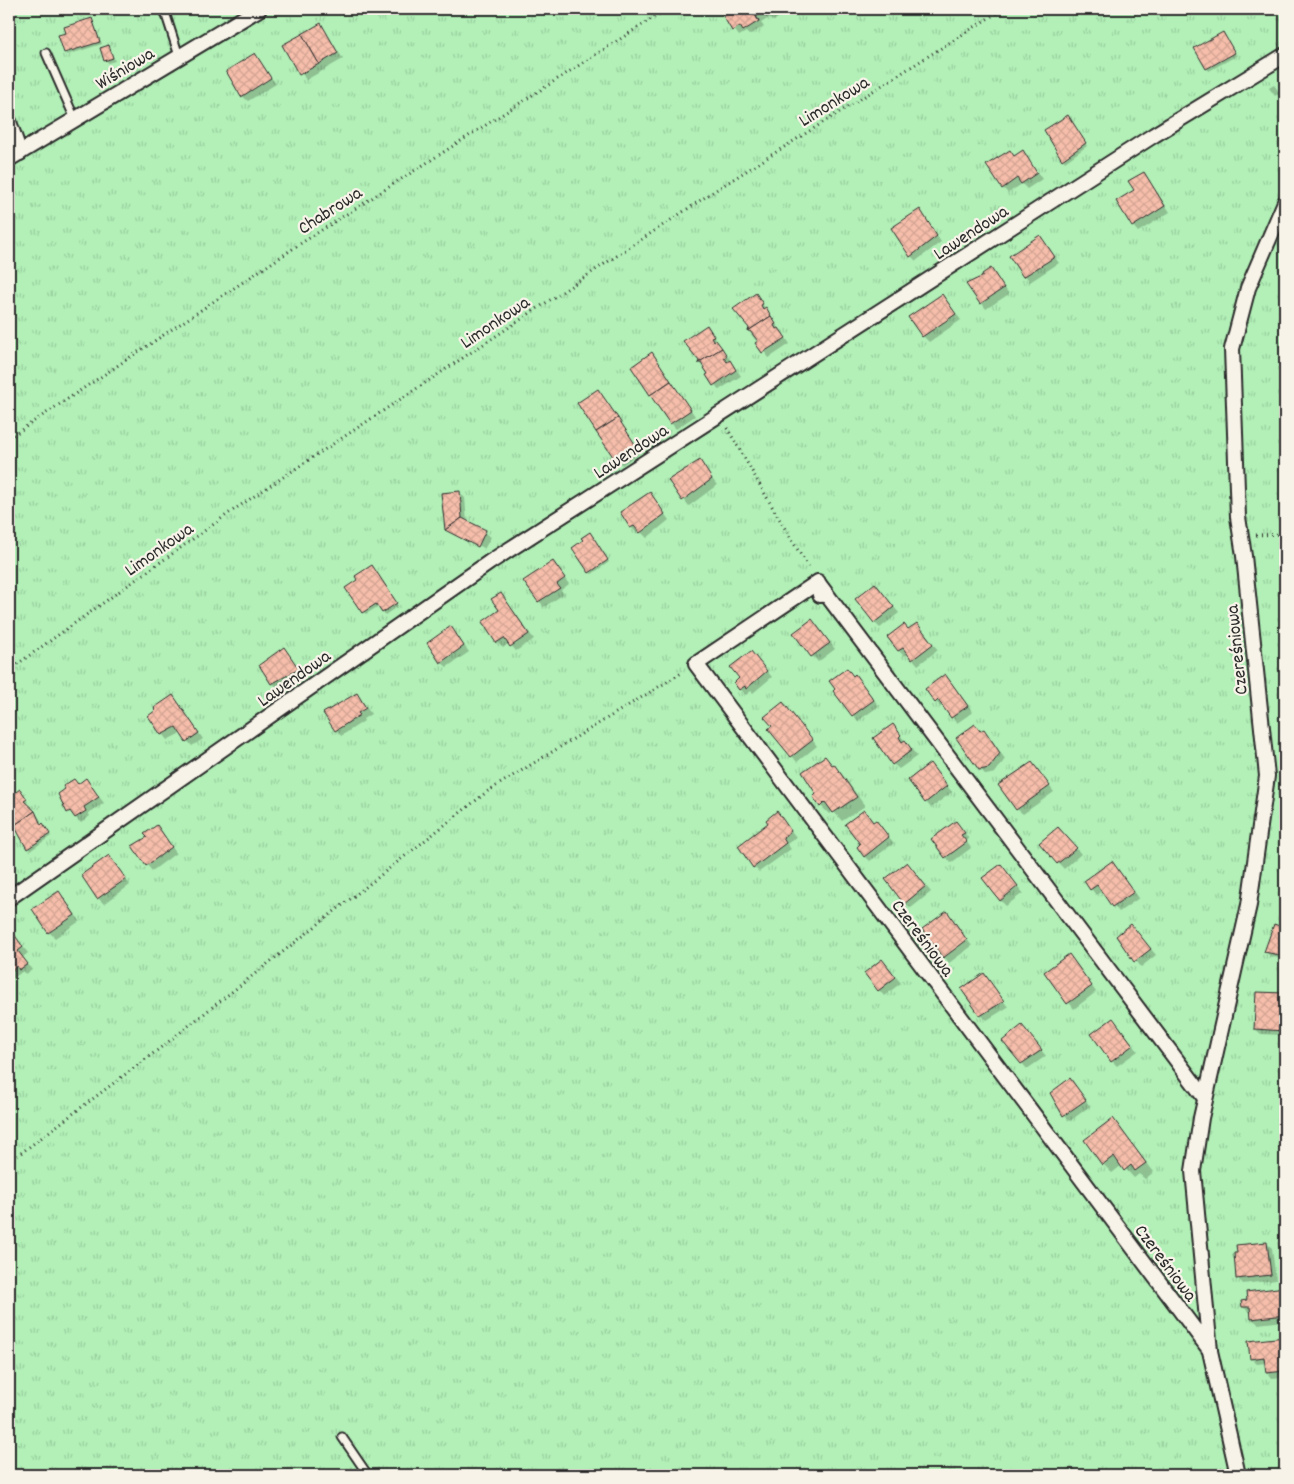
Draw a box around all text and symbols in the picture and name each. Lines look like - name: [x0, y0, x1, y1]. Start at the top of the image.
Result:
- street label: Wiśniowa: [91, 41, 161, 98]
- street label: Limonkowa: [794, 70, 876, 135]
- street label: Chabrowa: [293, 180, 369, 243]
- street label: Lawendowa: [929, 199, 1016, 268]
- street label: Limonkowa: [456, 290, 537, 357]
- street label: Lawendowa: [589, 418, 676, 487]
- street label: Limonkowa: [120, 517, 201, 585]
- street label: Czereśniowa: [1220, 602, 1257, 696]
- street label: Lawendowa: [253, 644, 338, 715]
- street label: Czereśniowa: [883, 895, 960, 984]
- street label: Czereśniowa: [1126, 1220, 1203, 1309]

